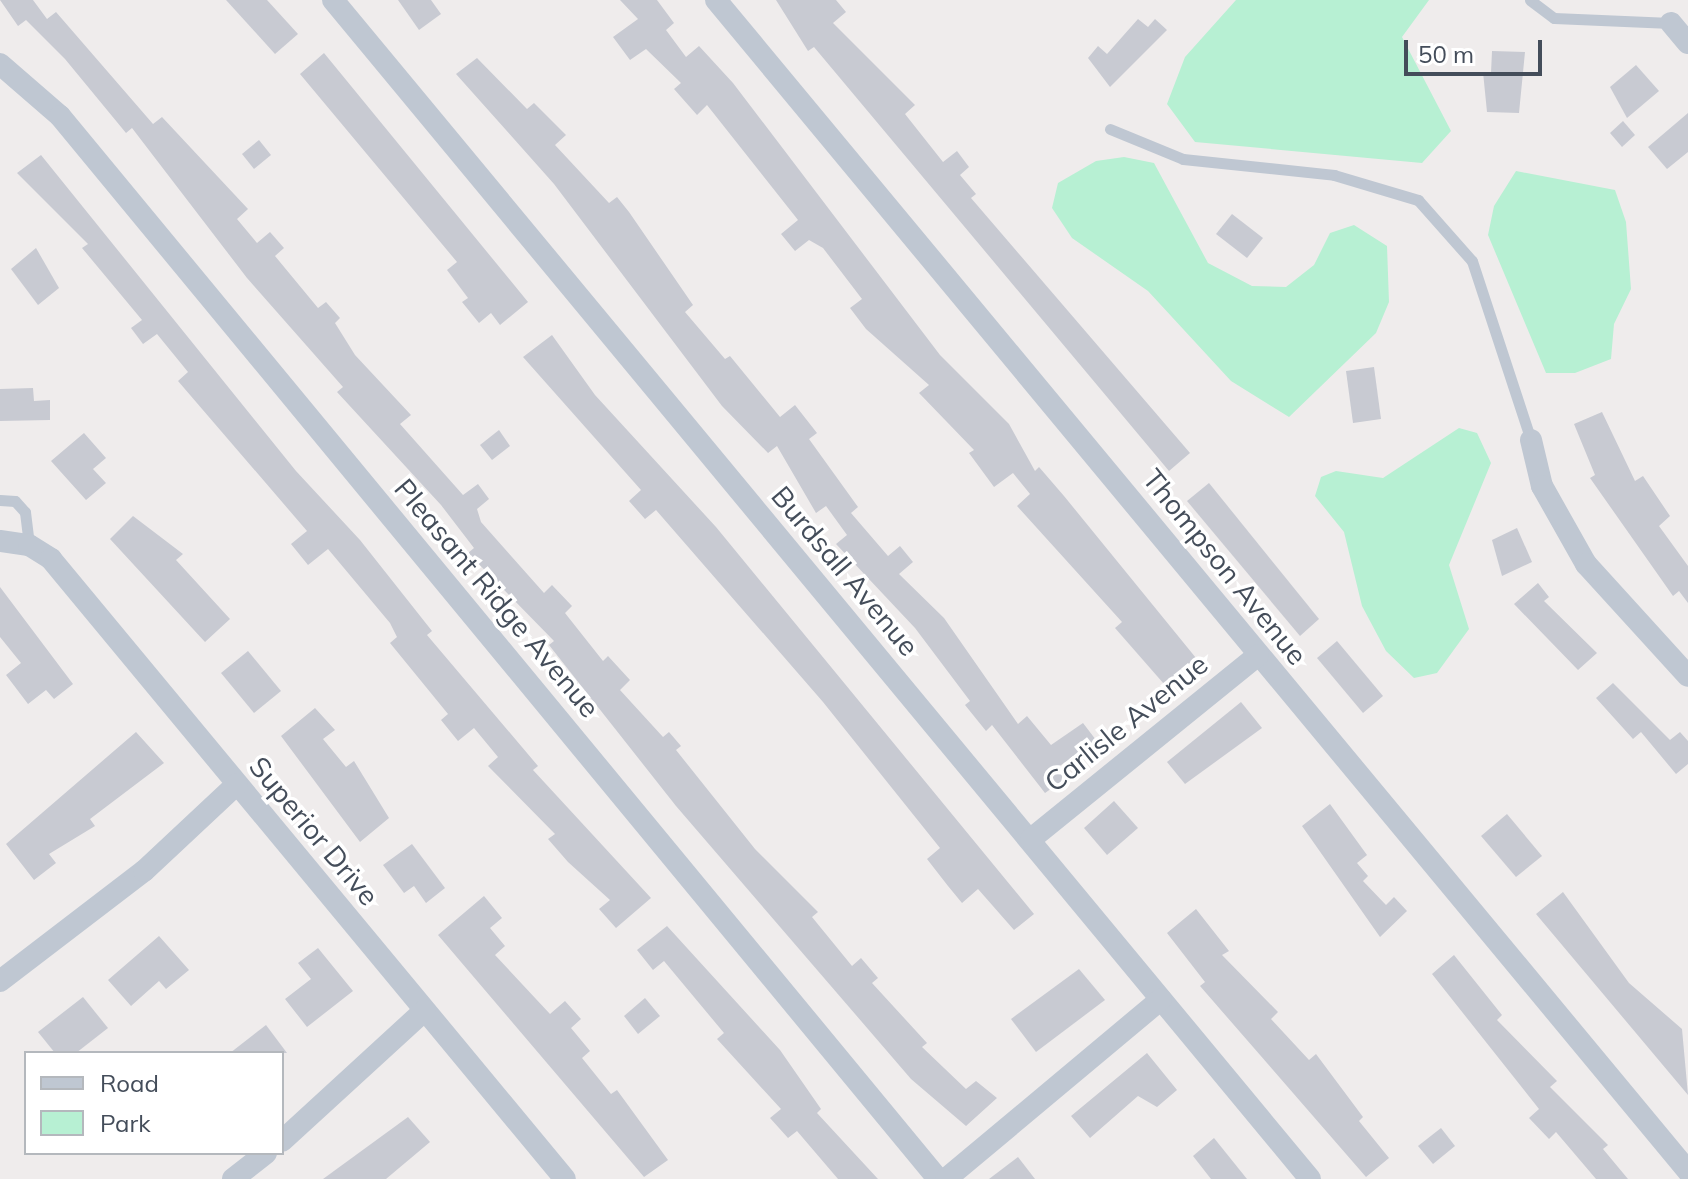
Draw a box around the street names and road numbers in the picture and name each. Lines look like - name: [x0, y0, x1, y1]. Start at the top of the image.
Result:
- street label: Thompson Avenue: [1136, 462, 1314, 672]
- street label: Pleasant Ridge Avenue: [387, 472, 607, 724]
- street label: Burdsall Avenue: [764, 479, 926, 663]
- street label: Carlisle Avenue: [1038, 647, 1214, 799]
- street label: Superior Drive: [242, 750, 386, 912]

